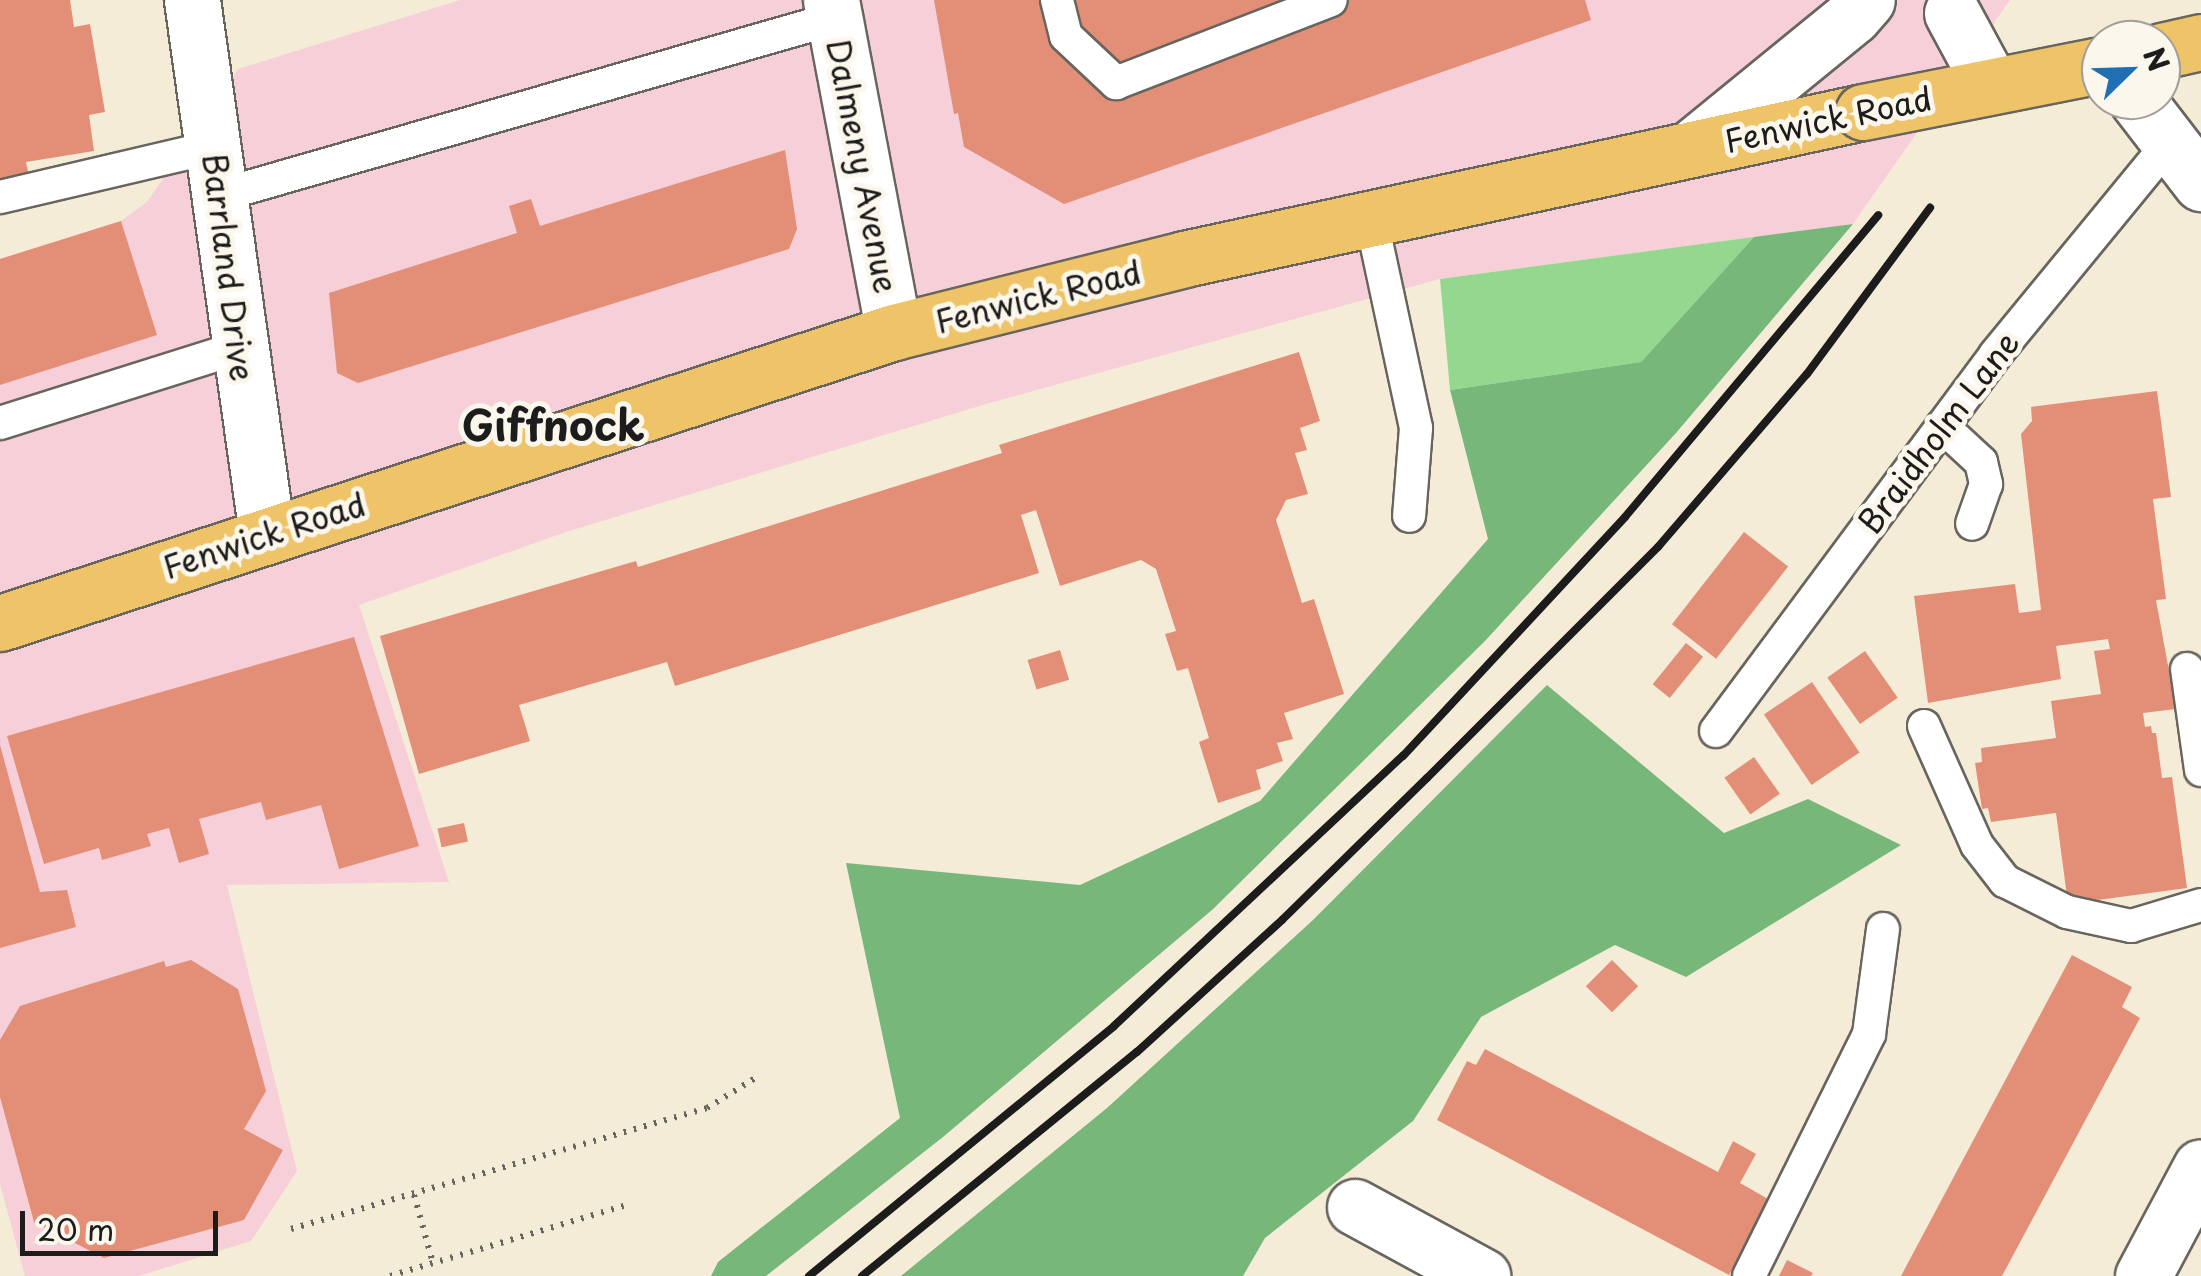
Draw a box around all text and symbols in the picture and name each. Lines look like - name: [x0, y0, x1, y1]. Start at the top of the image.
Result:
- north arrow: [2081, 20, 2181, 120]
- street label: Dalmeny Avenue: [820, 37, 906, 295]
- text: N: [2133, 40, 2181, 77]
- street label: Fenwick Road: [1720, 78, 1936, 160]
- street label: Barrland Drive: [196, 151, 262, 383]
- street label: Fenwick Road: [930, 252, 1146, 340]
- street label: Braidholm Lane: [1849, 323, 2027, 541]
- district label: Giffnock: [461, 399, 645, 449]
- street label: Fenwick Road: [157, 484, 371, 586]
- scale bar: [25, 1191, 222, 1253]
- text: 20 m: [37, 1206, 114, 1251]

